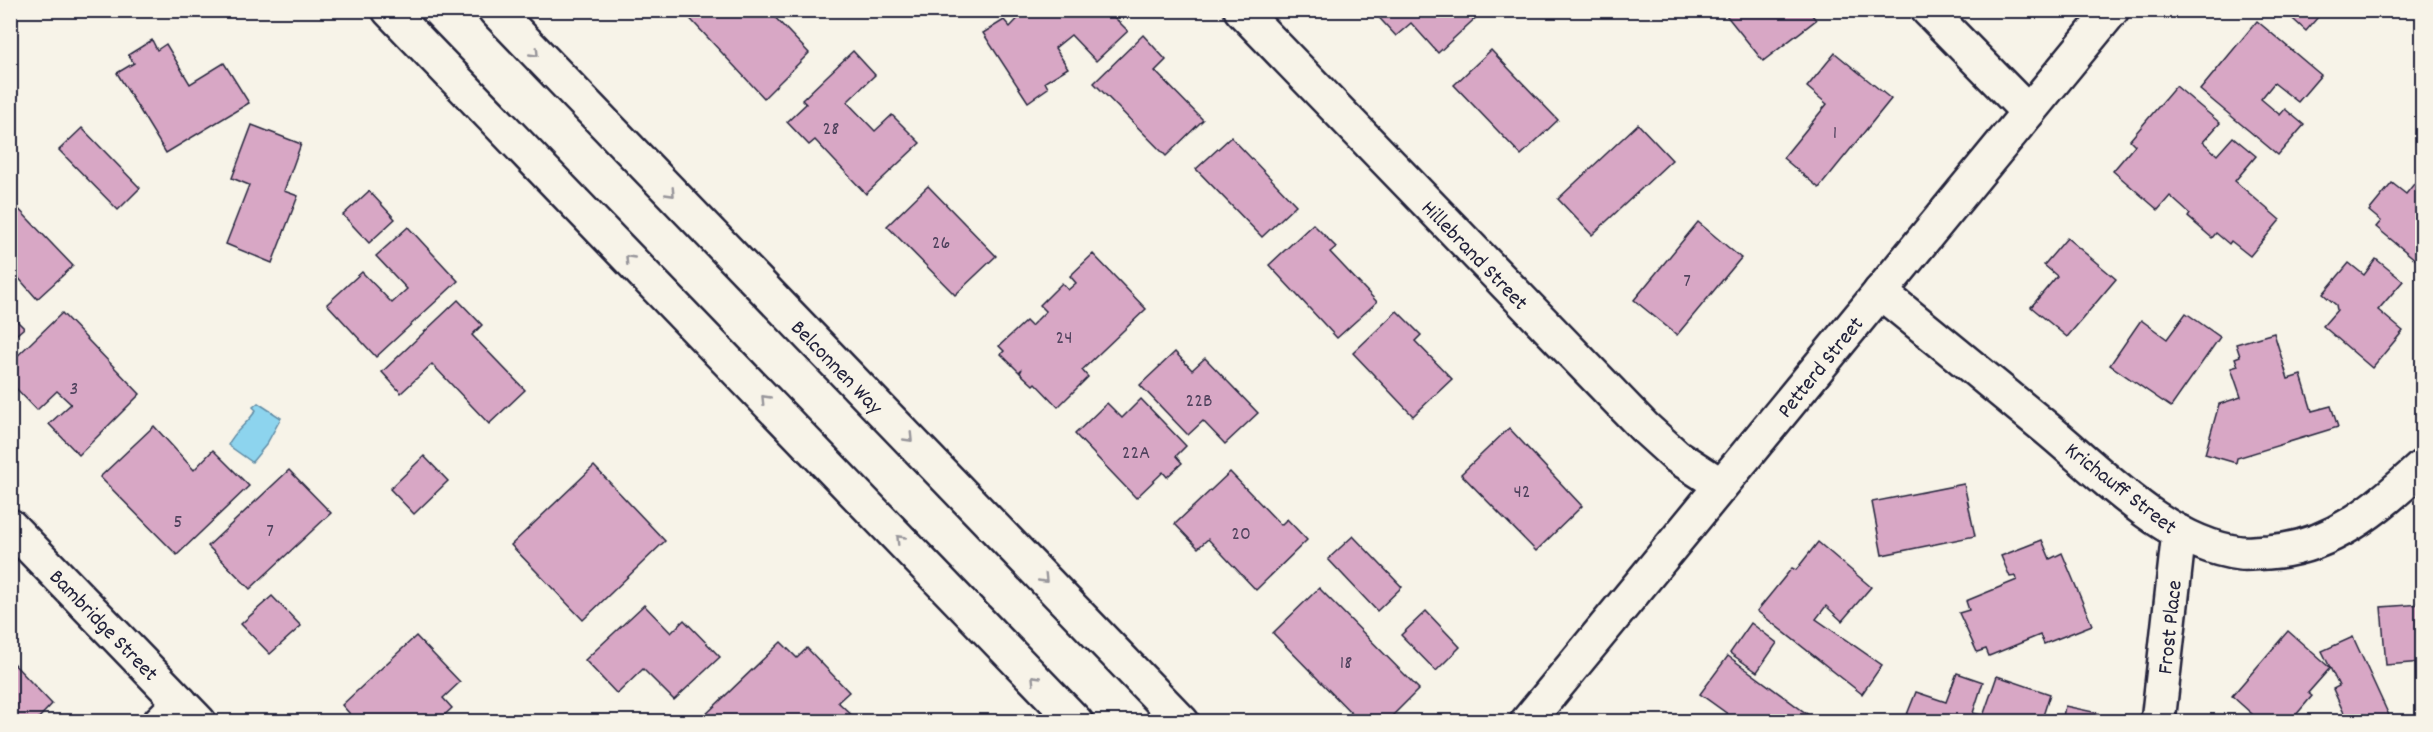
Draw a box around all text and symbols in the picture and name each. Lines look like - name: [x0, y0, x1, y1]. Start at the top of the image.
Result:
- one-way arrow: [528, 45, 539, 56]
- house number: 28: [823, 116, 839, 144]
- house number: 1: [1833, 120, 1837, 148]
- one-way arrow: [664, 186, 675, 196]
- street label: Hillebrand Street: [1413, 194, 1534, 318]
- house number: 26: [932, 230, 950, 258]
- one-way arrow: [625, 255, 636, 266]
- house number: 7: [1683, 268, 1691, 296]
- street label: Petterd Street: [1771, 311, 1872, 426]
- street label: Belconnen Way: [782, 314, 889, 424]
- house number: 24: [1055, 325, 1073, 353]
- house number: 3: [70, 376, 78, 404]
- house number: 22B: [1186, 388, 1212, 416]
- one-way arrow: [761, 395, 772, 406]
- one-way arrow: [901, 431, 912, 442]
- street label: Krichauff Street: [2057, 436, 2182, 543]
- house number: 22A: [1122, 440, 1150, 468]
- house number: 42: [1513, 479, 1531, 507]
- house number: 5: [173, 509, 183, 537]
- house number: 7: [266, 518, 274, 546]
- house number: 20: [1231, 521, 1251, 549]
- one-way arrow: [896, 535, 907, 546]
- street label: Bambridge Street: [41, 563, 164, 690]
- one-way arrow: [1037, 571, 1048, 582]
- street label: Frost Place: [2151, 579, 2192, 676]
- house number: 18: [1340, 650, 1352, 678]
- one-way arrow: [1031, 676, 1042, 686]

